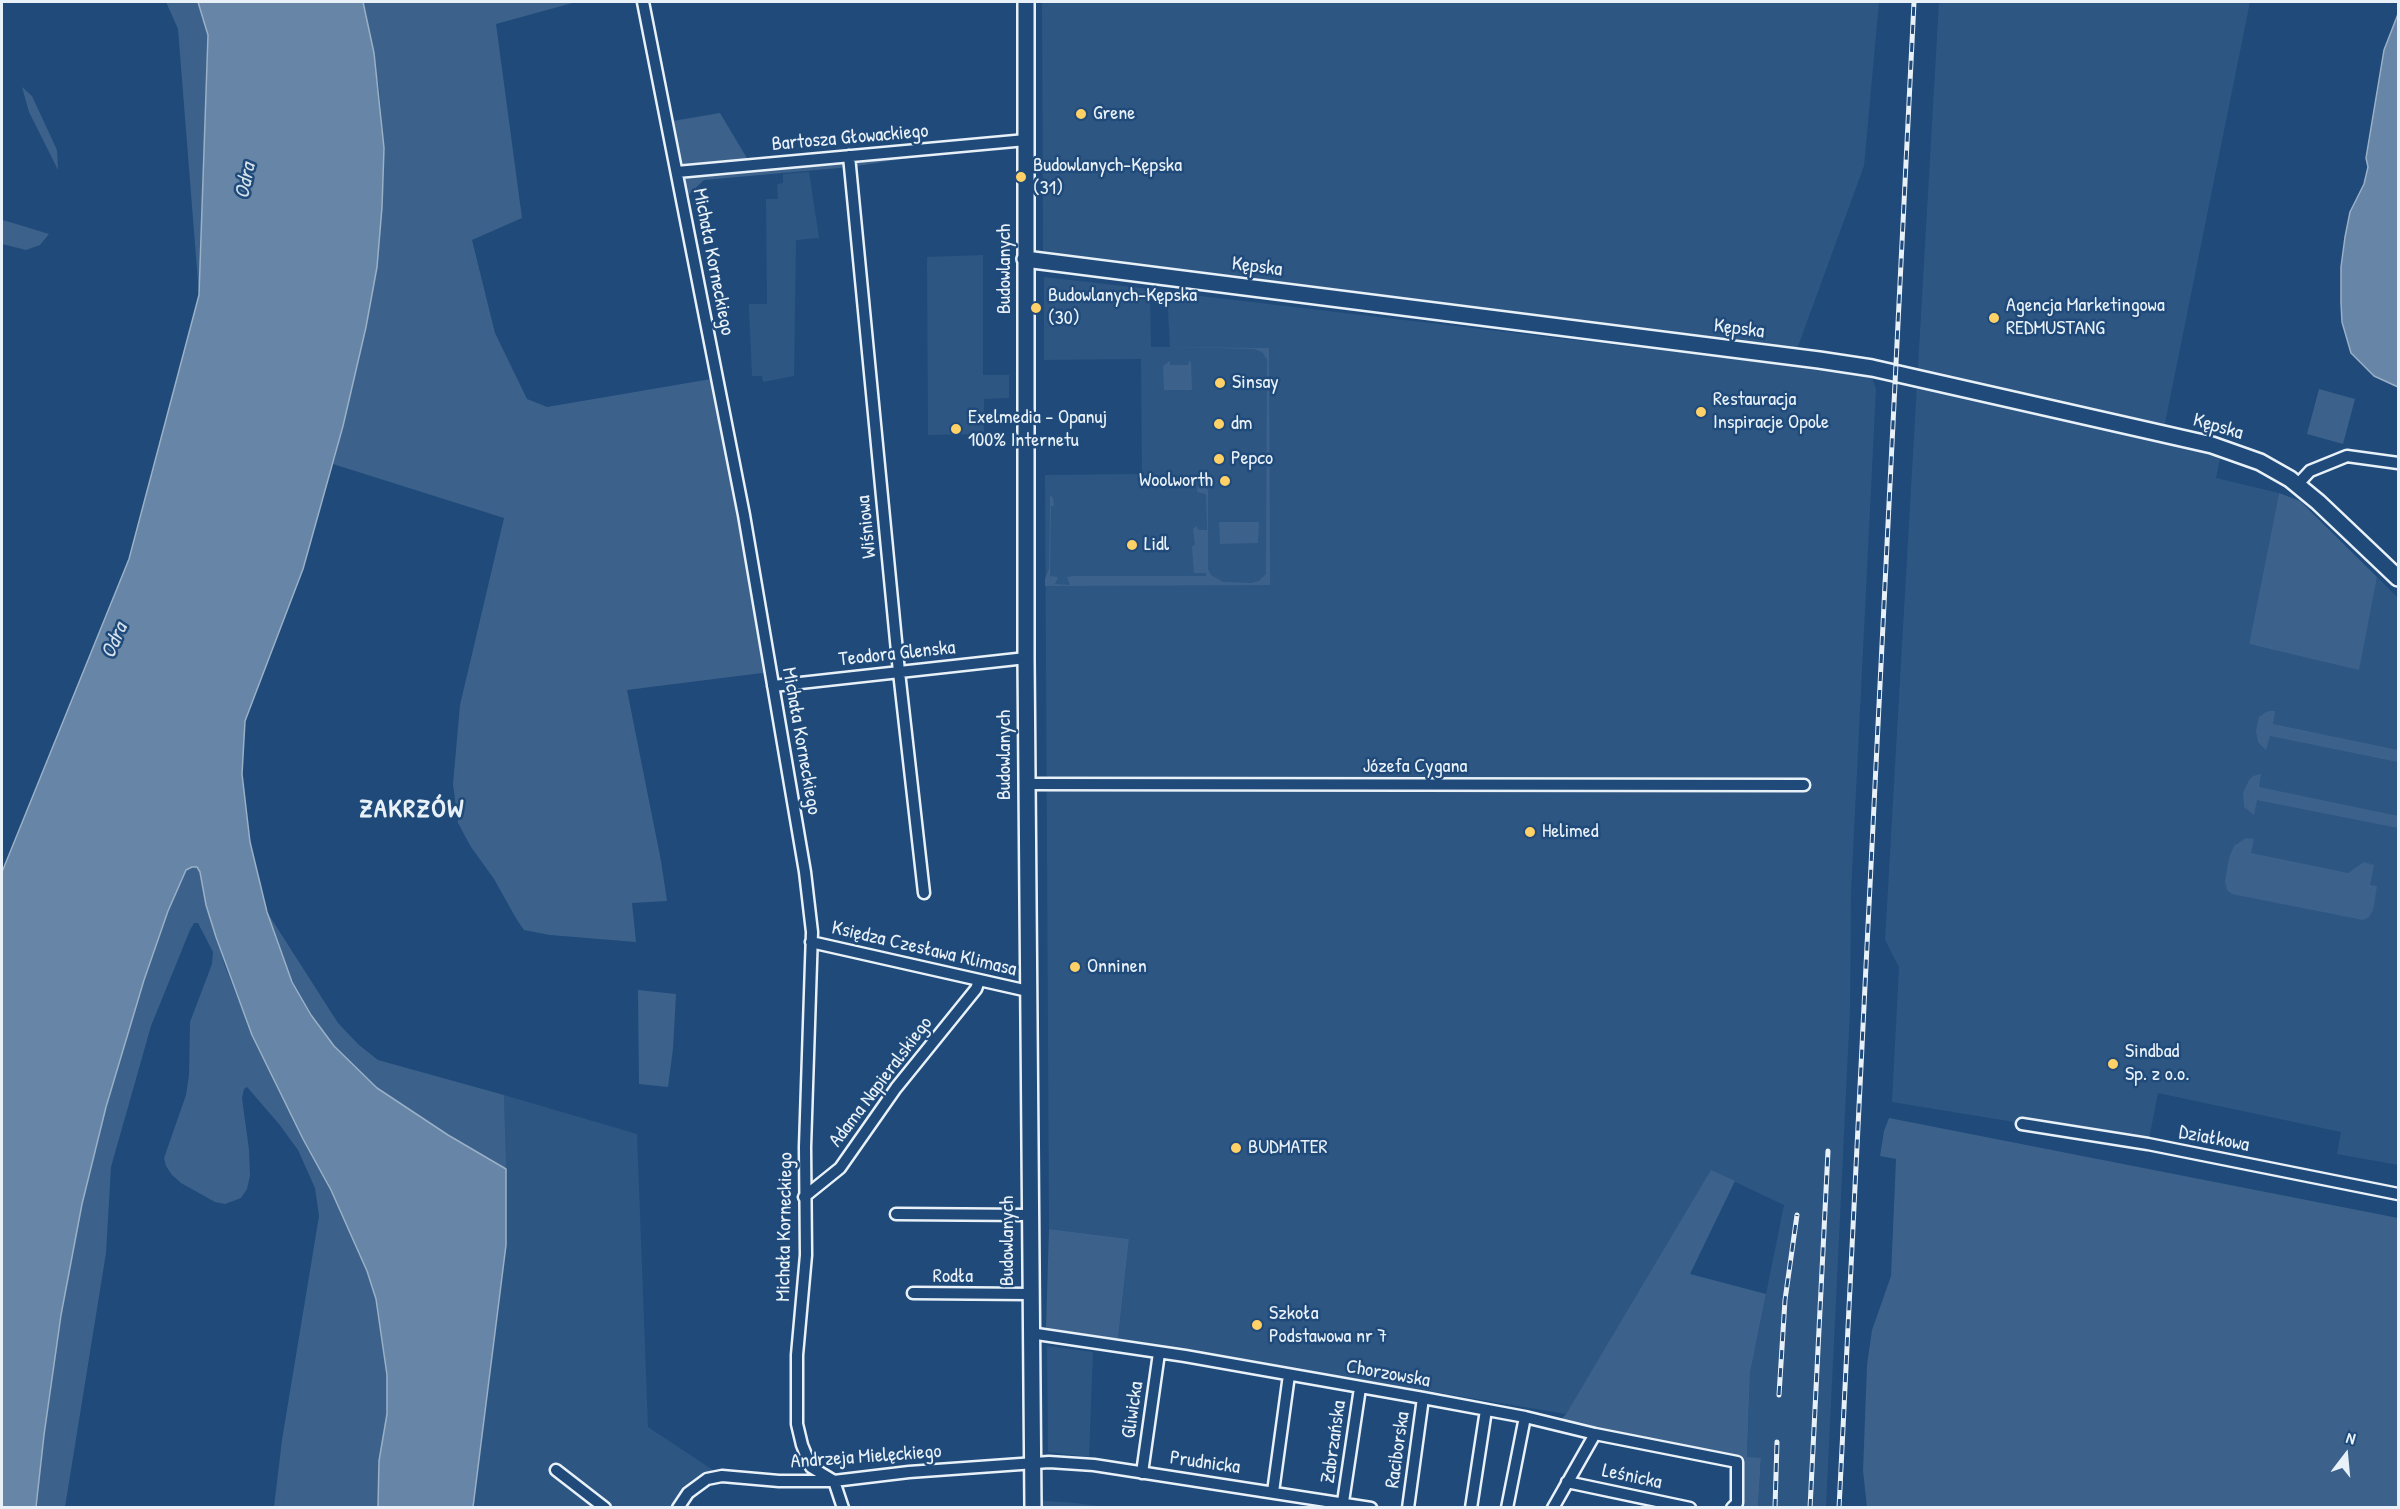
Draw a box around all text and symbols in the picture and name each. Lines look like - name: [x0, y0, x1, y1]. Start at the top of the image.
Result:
- place label: Grene: [1093, 102, 1135, 126]
- marker: Grene: [1074, 107, 1088, 121]
- street label: Bartosza Głowackiego: [771, 119, 929, 157]
- place label: Budowlanych-Kępska (31): [1033, 154, 1182, 201]
- water label: Odra: [230, 161, 262, 201]
- marker: Budowlanych-Kępska (31): [1014, 170, 1028, 184]
- street label: Michała Korneckiego: [687, 187, 739, 337]
- street label: Budowlanych: [993, 224, 1017, 314]
- street label: Kępska: [1230, 252, 1284, 282]
- place label: Budowlanych-Kępska (30): [1048, 284, 1197, 331]
- place label: Agencja Marketingowa REDMUSTANG: [2006, 294, 2165, 341]
- marker: Budowlanych-Kępska (30): [1029, 301, 1043, 315]
- marker: Agencja Marketingowa REDMUSTANG: [1987, 311, 2001, 325]
- street label: Kępska: [1712, 314, 1766, 344]
- place label: Sinsay: [1232, 371, 1279, 395]
- marker: Sinsay: [1213, 376, 1227, 390]
- place label: Restauracja Inspiracje Opole: [1713, 388, 1829, 435]
- marker: Restauracja Inspiracje Opole: [1694, 405, 1708, 419]
- place label: Exelmedia - Opanuj 100% Internetu: [968, 406, 1107, 453]
- street label: Kępska: [2190, 408, 2246, 446]
- place label: dm: [1231, 412, 1252, 436]
- marker: dm: [1212, 417, 1226, 431]
- marker: Exelmedia - Opanuj 100% Internetu: [949, 422, 963, 436]
- place label: Pepco: [1231, 447, 1273, 471]
- marker: Pepco: [1212, 452, 1226, 466]
- place label: Woolworth: [1139, 469, 1213, 493]
- marker: Woolworth: [1218, 474, 1232, 488]
- street label: Wiśniowa: [852, 494, 882, 560]
- place label: Lidl: [1144, 533, 1169, 557]
- marker: Lidl: [1125, 538, 1139, 552]
- water label: Odra: [96, 619, 134, 663]
- street label: Teodora Glenska: [837, 636, 957, 672]
- street label: Michała Korneckiego: [776, 665, 826, 817]
- street label: Budowlanych: [993, 710, 1017, 800]
- street label: Józefa Cygana: [1363, 755, 1467, 779]
- district label: ZAKRZÓW: [359, 794, 465, 826]
- place label: Helimed: [1542, 820, 1598, 844]
- marker: Helimed: [1523, 825, 1537, 839]
- street label: Księdza Czesława Klimasa: [829, 916, 1019, 982]
- place label: Onninen: [1087, 955, 1147, 979]
- marker: Onninen: [1068, 960, 1082, 974]
- street label: Adama Napieralskiego: [824, 1012, 938, 1152]
- place label: Sindbad Sp. z o.o.: [2125, 1040, 2189, 1087]
- marker: Sindbad Sp. z o.o.: [2106, 1057, 2120, 1071]
- street label: Działkowa: [2177, 1120, 2251, 1158]
- place label: BUDMATER: [1248, 1136, 1328, 1160]
- marker: BUDMATER: [1229, 1141, 1243, 1155]
- street label: Michała Korneckiego: [772, 1152, 798, 1302]
- street label: Budowlanych: [996, 1196, 1020, 1286]
- street label: Rodła: [933, 1265, 973, 1289]
- place label: Szkoła Podstawowa nr 7: [1269, 1302, 1387, 1349]
- marker: Szkoła Podstawowa nr 7: [1250, 1318, 1264, 1332]
- street label: Chorzowska: [1344, 1355, 1432, 1393]
- street label: Gliwicka: [1117, 1380, 1149, 1440]
- street label: Zabrzańska: [1316, 1399, 1352, 1485]
- street label: Raciborska: [1381, 1410, 1415, 1490]
- north arrow: [2316, 1425, 2376, 1485]
- text: N: [2344, 1426, 2358, 1449]
- street label: Andrzeja Mielęckiego: [790, 1440, 942, 1474]
- street label: Prudnicka: [1168, 1446, 1242, 1480]
- street label: Leśnicka: [1600, 1459, 1664, 1495]

